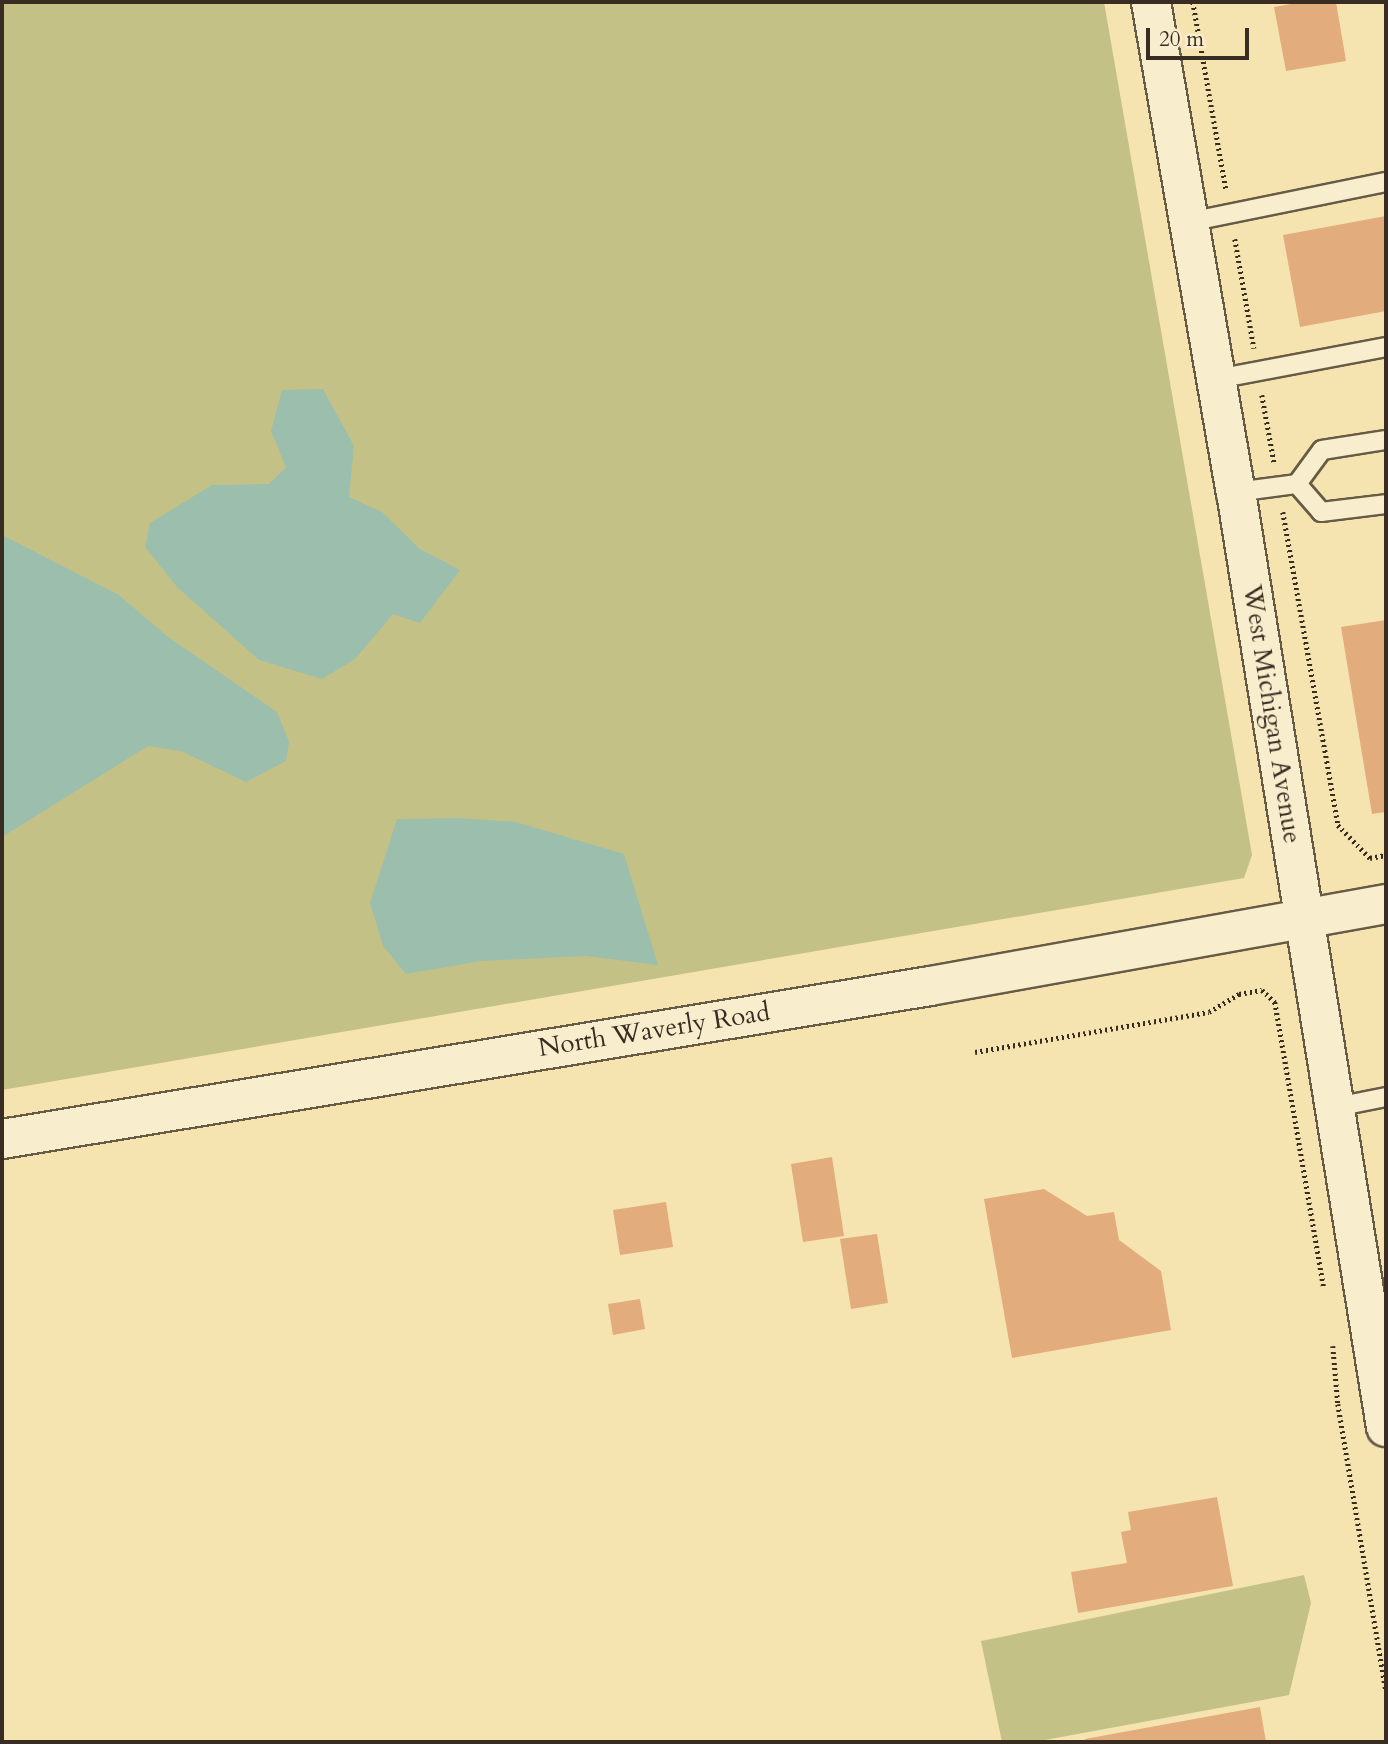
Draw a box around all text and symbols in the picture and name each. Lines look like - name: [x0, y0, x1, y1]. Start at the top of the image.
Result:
- scale bar: [1150, 14, 1253, 58]
- text: 20 m: [1159, 25, 1204, 54]
- street label: West Michigan Avenue: [1236, 582, 1308, 846]
- street label: North Waverly Road: [536, 996, 772, 1064]

